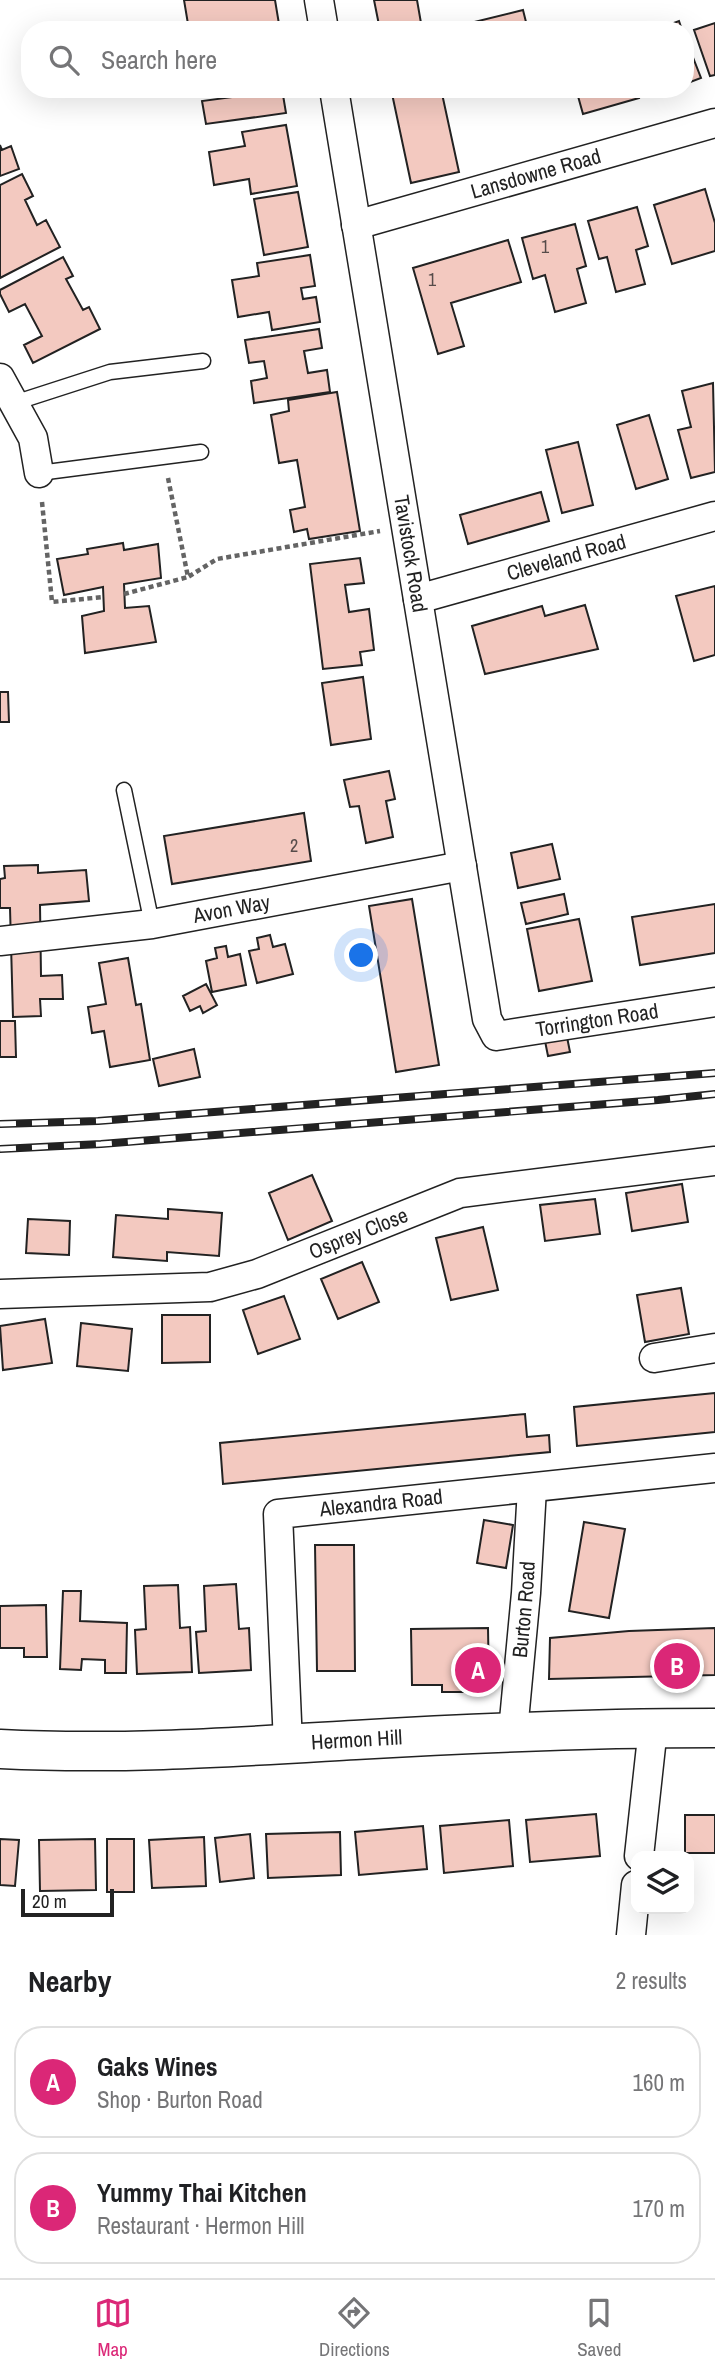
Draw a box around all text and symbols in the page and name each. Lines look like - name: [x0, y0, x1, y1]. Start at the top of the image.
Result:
- search box: [21, 21, 694, 98]
- icon: search: [45, 41, 83, 79]
- text: Search here: [101, 42, 217, 77]
- street label: Lansdowne Road: [467, 141, 604, 206]
- house number: 1: [541, 234, 550, 259]
- house number: 1: [428, 267, 437, 292]
- street label: Tavistock Road: [387, 493, 435, 614]
- street label: Cleveland Road: [503, 527, 629, 588]
- house number: 2: [290, 833, 298, 858]
- street label: Avon Way: [190, 887, 273, 930]
- your location: [344, 938, 378, 972]
- street label: Torrington Road: [534, 996, 660, 1044]
- street label: Osprey Close: [304, 1200, 412, 1266]
- street label: Alexandra Road: [317, 1482, 444, 1524]
- street label: Burton Road: [505, 1560, 542, 1659]
- pin: B: [654, 1640, 700, 1692]
- pin: A: [455, 1644, 501, 1696]
- street label: Hermon Hill: [310, 1722, 403, 1757]
- map controls: [631, 1851, 694, 1914]
- button: layers: [631, 1851, 694, 1914]
- scale bar: [21, 1886, 114, 1918]
- text: 20 m: [32, 1888, 67, 1914]
- text: Nearby: [28, 1961, 111, 2001]
- text: 2 results: [616, 1965, 687, 1996]
- text: Gaks Wines: [97, 2049, 218, 2084]
- text: A: [46, 2067, 60, 2098]
- text: 160 m: [633, 2067, 685, 2098]
- text: Shop · Burton Road: [97, 2084, 263, 2115]
- text: Yummy Thai Kitchen: [97, 2175, 307, 2210]
- text: B: [46, 2193, 60, 2224]
- text: 170 m: [633, 2193, 685, 2224]
- text: Restaurant · Hermon Hill: [97, 2210, 305, 2241]
- tab: Map: [94, 2294, 132, 2362]
- tab: Directions: [319, 2294, 390, 2362]
- tab: Saved: [577, 2294, 621, 2362]

